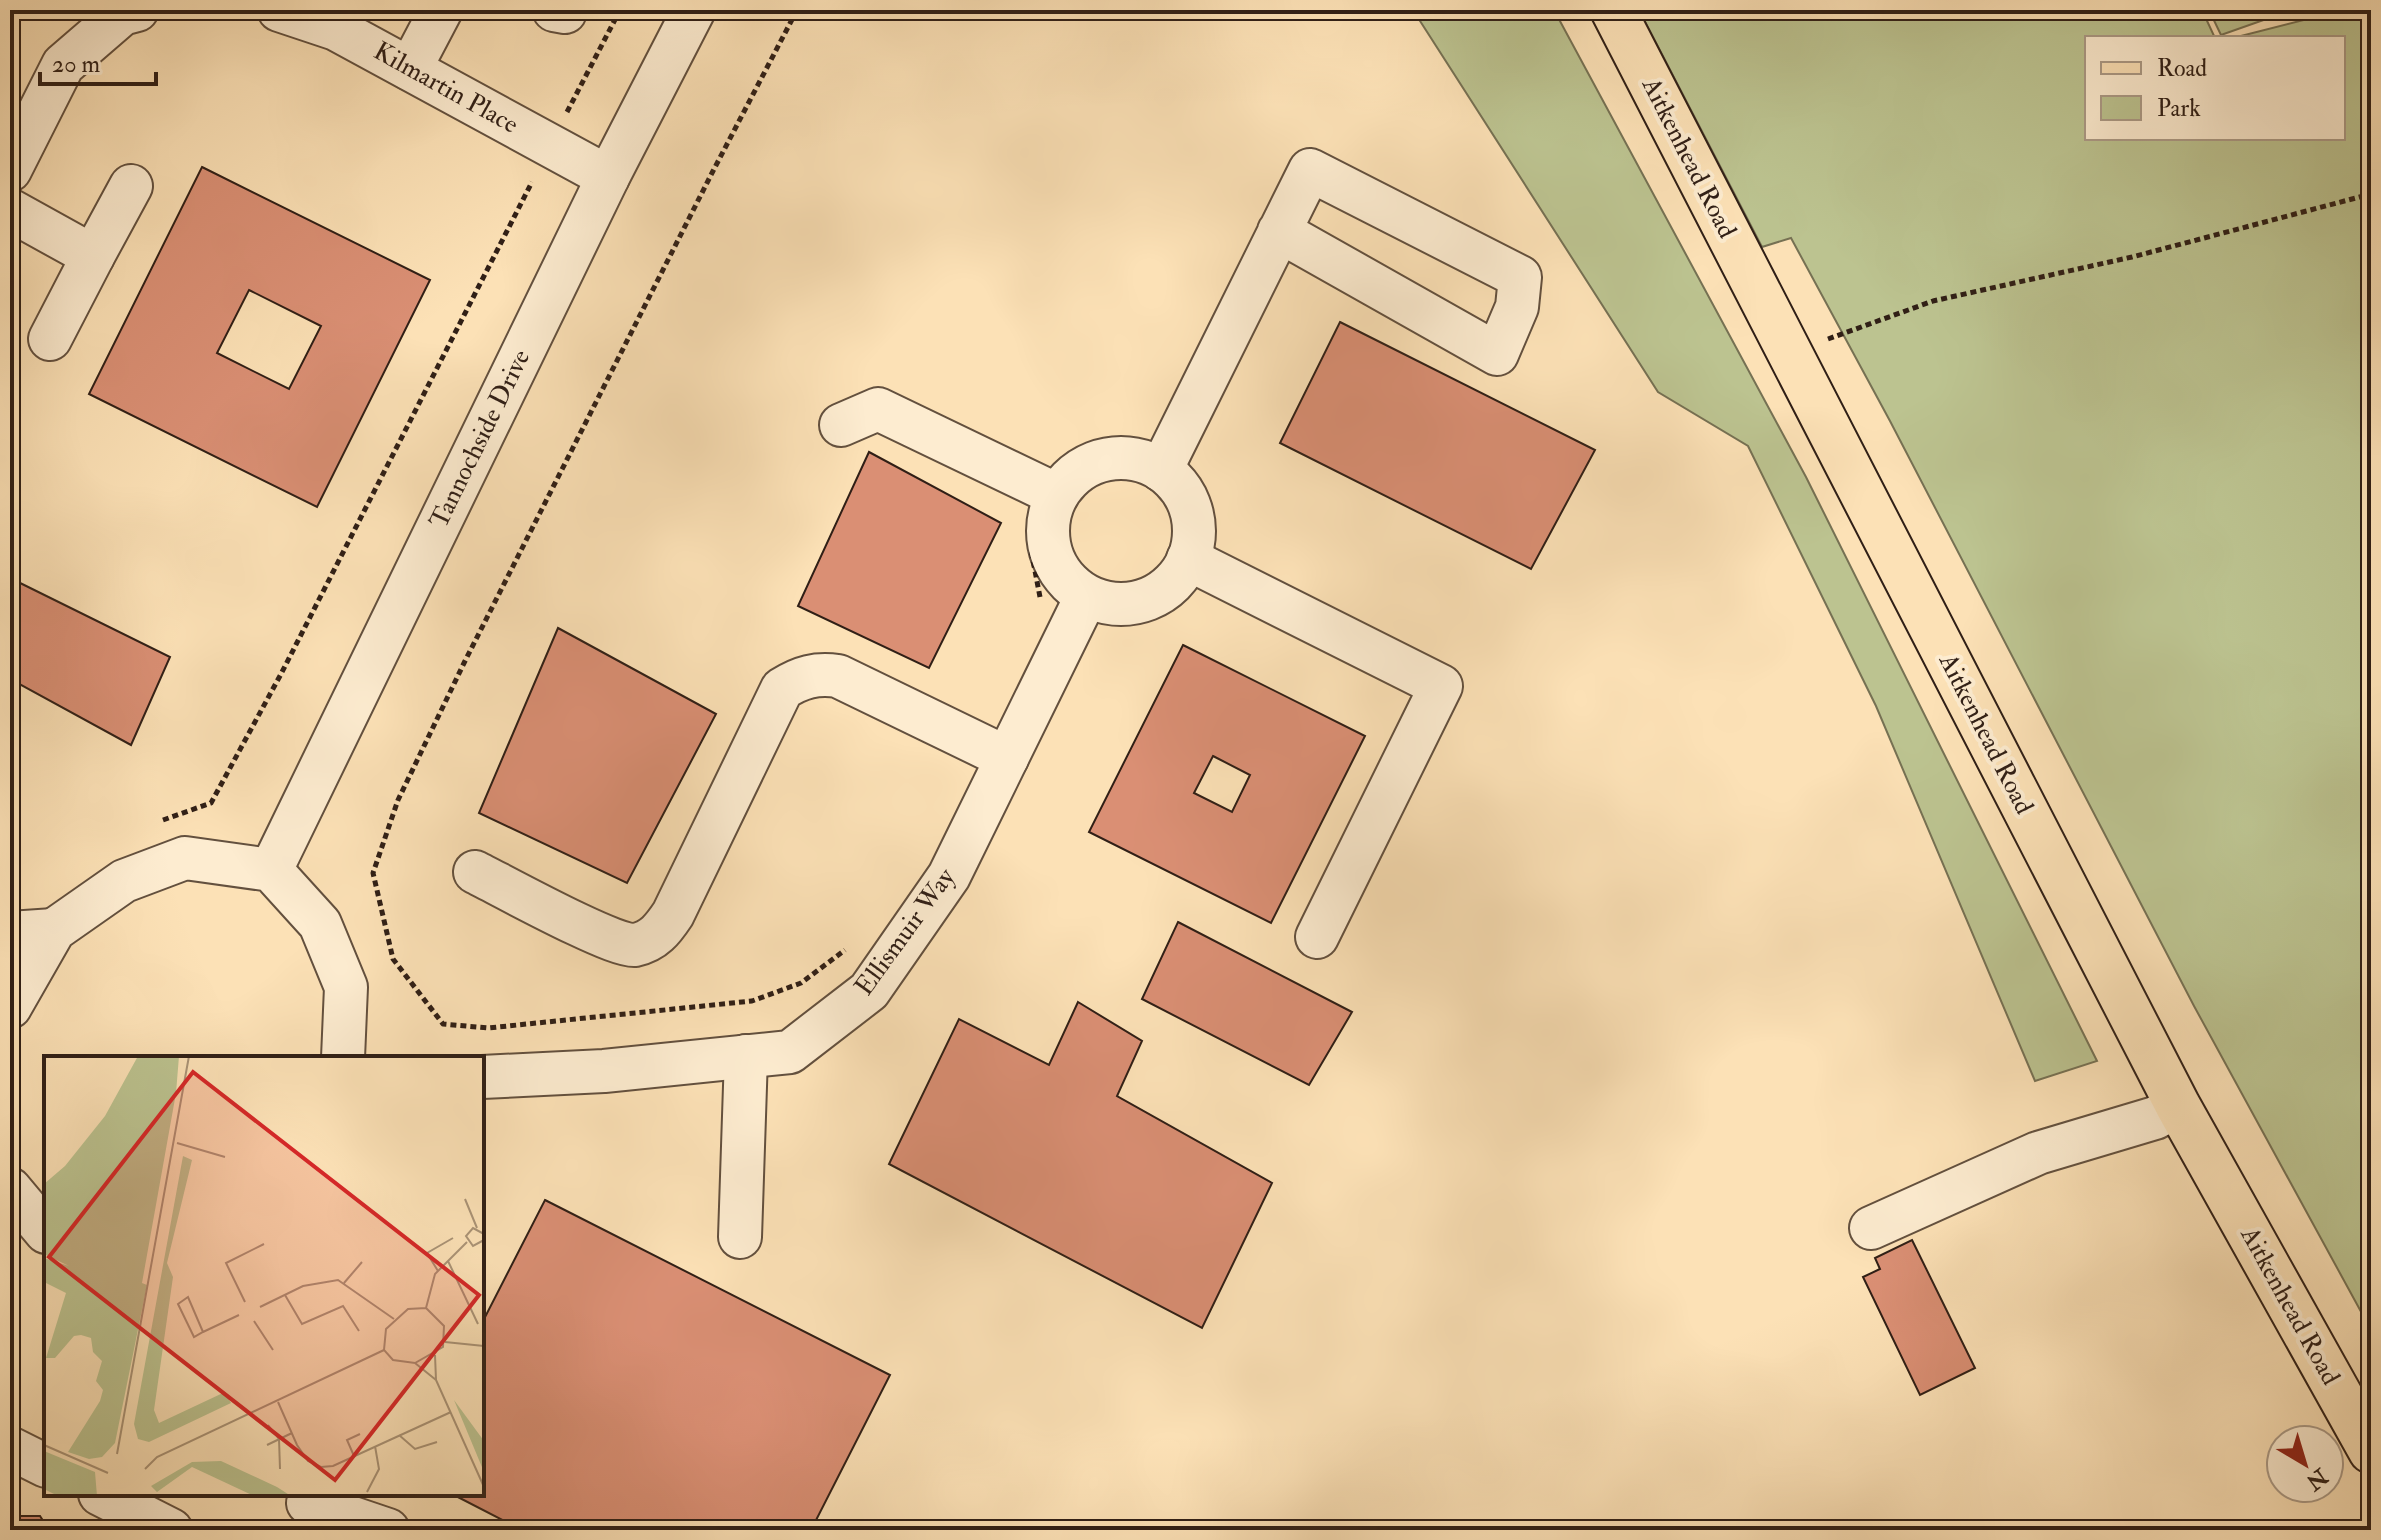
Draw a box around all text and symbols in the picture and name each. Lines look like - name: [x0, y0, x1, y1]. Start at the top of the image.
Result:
- street label: Kilmartin Place: [368, 35, 524, 141]
- scale bar: [40, 36, 156, 86]
- legend: [2085, 36, 2345, 140]
- text: 20 m: [52, 49, 101, 80]
- text: Road: [2157, 53, 2207, 84]
- street label: Aitkenhead Road: [1634, 72, 1743, 244]
- text: Park: [2157, 93, 2201, 124]
- street label: Tannochside Drive: [423, 344, 537, 534]
- street label: Aitkenhead Road: [1931, 648, 2040, 820]
- street label: Ellismuir Way: [848, 862, 962, 1002]
- inset map: [44, 1056, 484, 1496]
- street label: Aitkenhead Road: [2233, 1220, 2347, 1391]
- north arrow: [2265, 1424, 2345, 1504]
- text: N: [2300, 1461, 2334, 1496]

